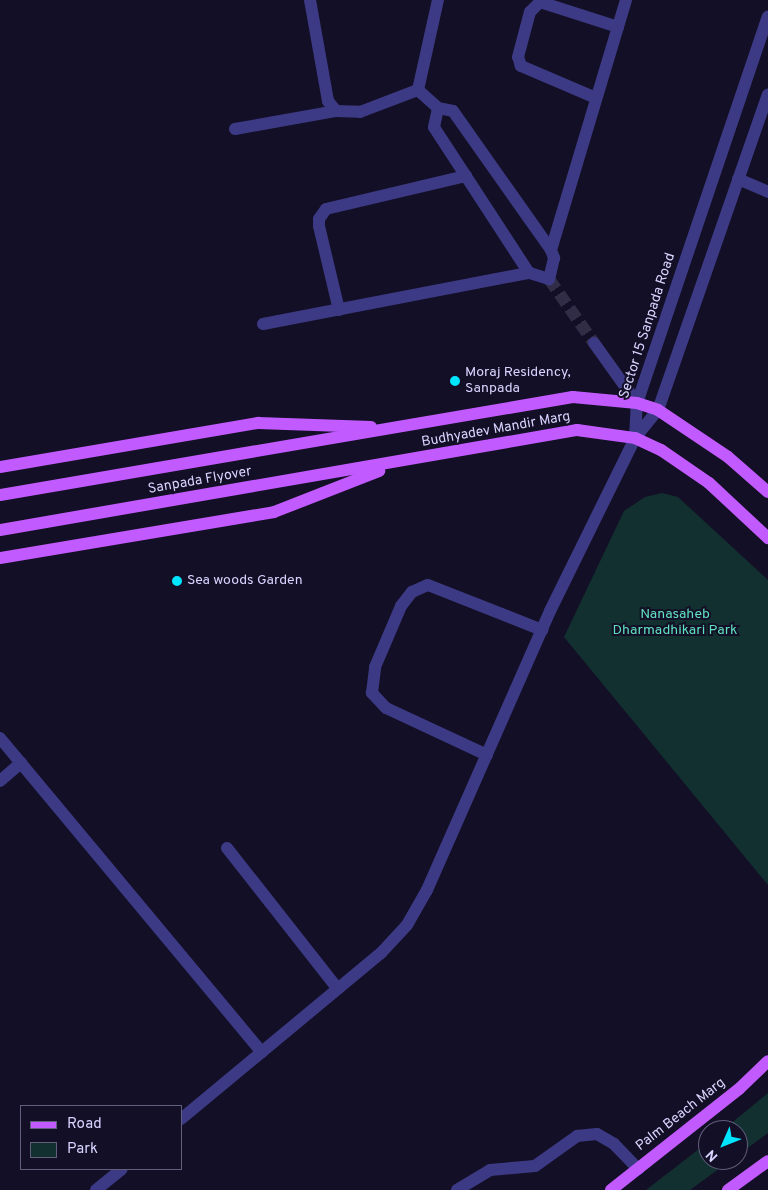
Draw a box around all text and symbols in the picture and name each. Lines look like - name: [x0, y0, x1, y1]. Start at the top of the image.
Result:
- street label: Sector 15 Sanpada Road: [616, 251, 680, 401]
- place label: Moraj Residency, Sanpada: [465, 365, 571, 398]
- marker: Moraj Residency, Sanpada: [449, 375, 461, 387]
- street label: Budhyadev Mandir Marg: [420, 409, 572, 451]
- street label: Sanpada Flyover: [147, 464, 253, 498]
- place label: Sea woods Garden: [187, 573, 303, 589]
- marker: Sea woods Garden: [171, 575, 183, 587]
- park label: Nanasaheb Dharmadhikari Park: [613, 607, 737, 640]
- street label: Palm Beach Marg: [633, 1075, 729, 1155]
- legend: [20, 1105, 182, 1170]
- text: Road: [67, 1115, 102, 1134]
- north arrow: [698, 1120, 748, 1170]
- text: Park: [67, 1140, 98, 1159]
- text: N: [703, 1146, 722, 1165]

